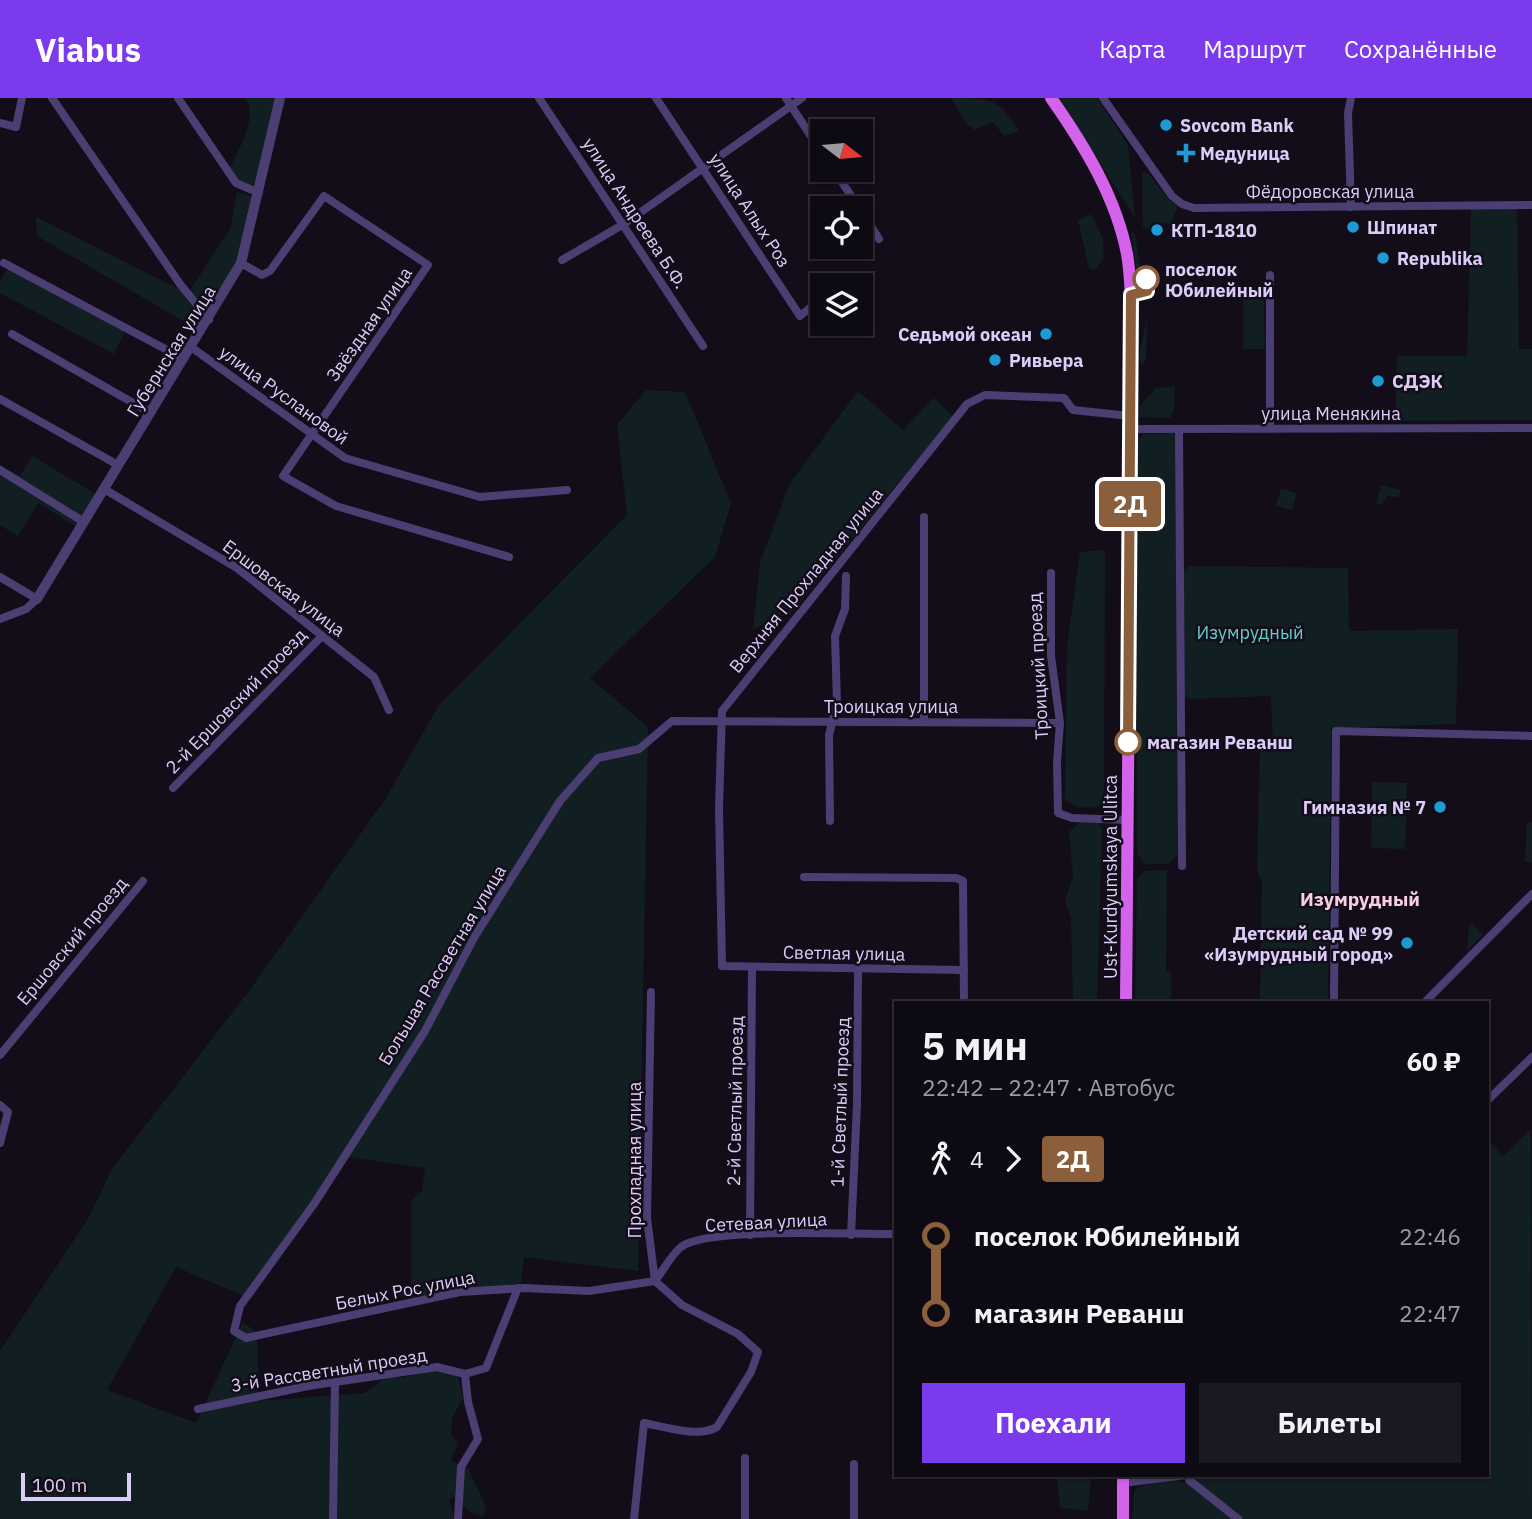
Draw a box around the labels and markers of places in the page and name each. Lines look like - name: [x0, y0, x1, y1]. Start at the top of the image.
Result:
- place label: Sovcom Bank: [1180, 114, 1294, 137]
- marker: Sovcom Bank: [1158, 117, 1174, 133]
- place label: Медуница: [1200, 142, 1290, 165]
- marker: Медуница: [1178, 145, 1194, 161]
- place label: Шпинат: [1367, 216, 1437, 239]
- place label: КТП-1810: [1171, 219, 1257, 242]
- marker: Шпинат: [1345, 219, 1361, 235]
- marker: КТП-1810: [1149, 222, 1165, 238]
- place label: Republika: [1397, 247, 1483, 270]
- marker: Republika: [1375, 250, 1391, 266]
- place label: поселок Юбилейный: [1165, 258, 1273, 302]
- marker: поселок Юбилейный: [1133, 266, 1159, 292]
- place label: Седьмой океан: [898, 323, 1032, 346]
- marker: Седьмой океан: [1038, 326, 1054, 342]
- place label: Ривьера: [1009, 349, 1084, 372]
- marker: Ривьера: [987, 352, 1003, 368]
- place label: СДЭК: [1392, 370, 1443, 393]
- marker: СДЭК: [1370, 373, 1386, 389]
- marker: магазин Реванш: [1115, 729, 1141, 755]
- place label: магазин Реванш: [1147, 731, 1293, 754]
- place label: Гимназия № 7: [1303, 796, 1426, 819]
- marker: Гимназия № 7: [1432, 799, 1448, 815]
- place label: Детский сад № 99 «Изумрудный город»: [1204, 922, 1393, 966]
- marker: Детский сад № 99 «Изумрудный город»: [1399, 935, 1415, 951]

